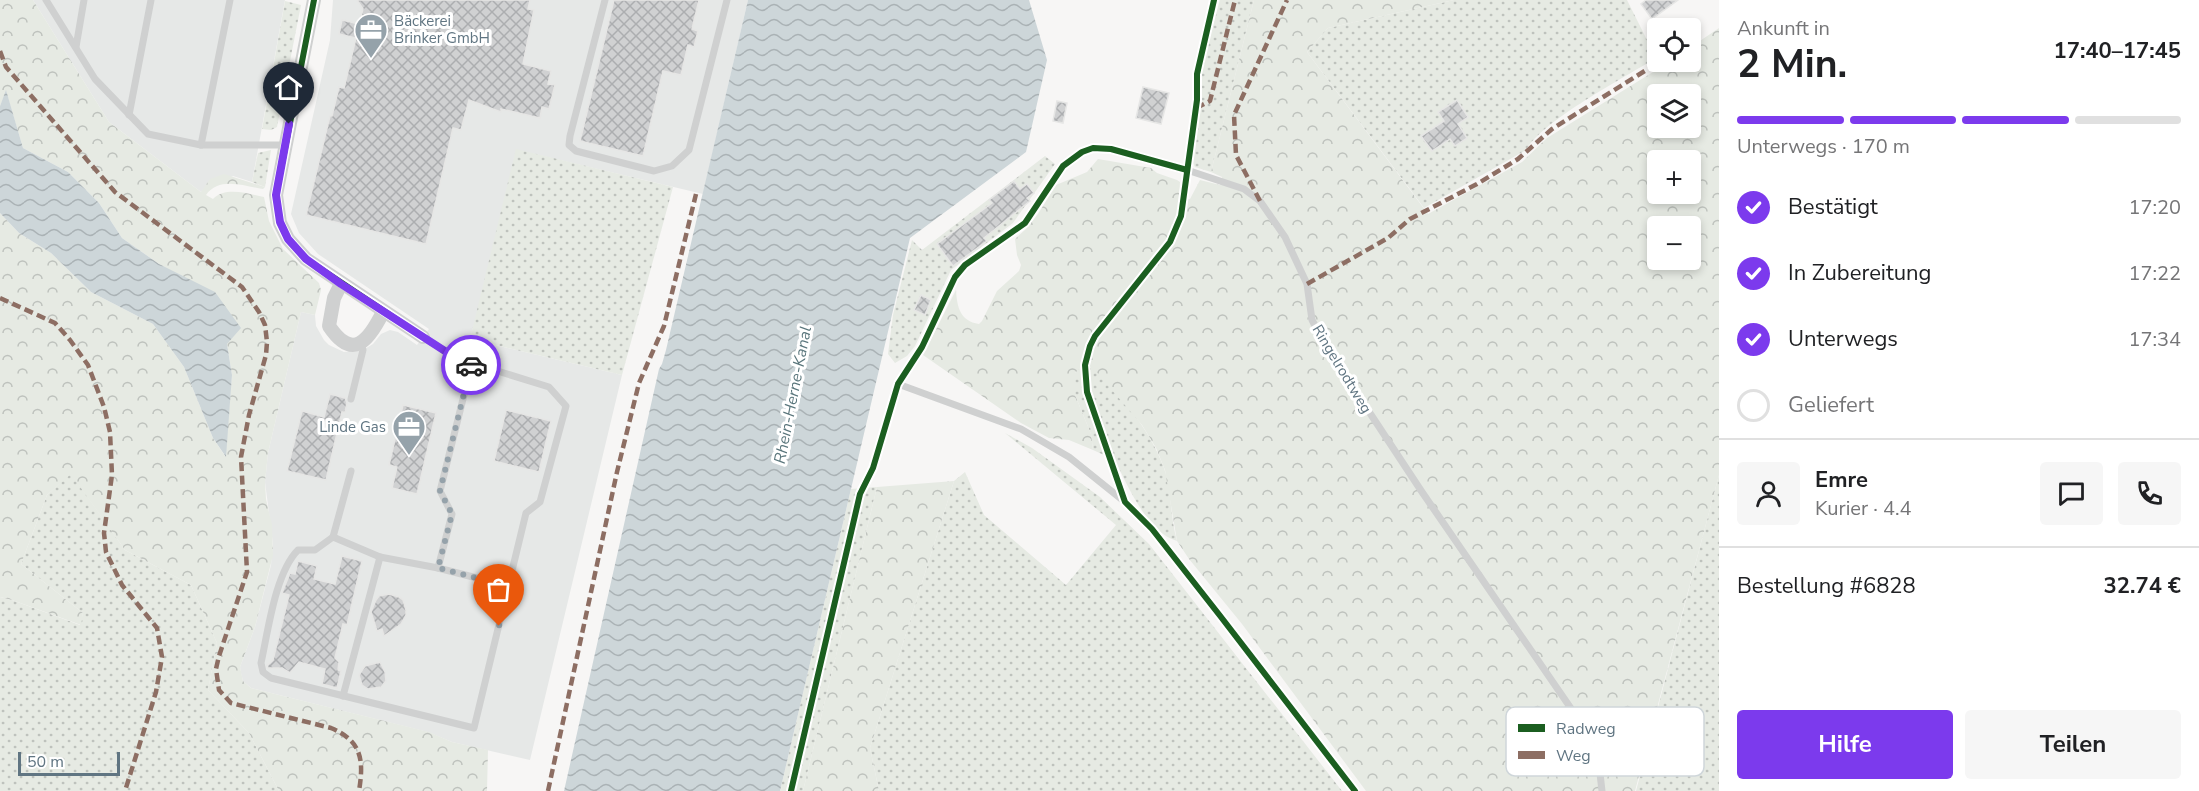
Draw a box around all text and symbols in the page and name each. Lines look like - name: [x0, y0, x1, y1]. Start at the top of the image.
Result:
- place label: Bäckerei Brinker GmbH: [394, 11, 490, 48]
- office icon: Bäckerei Brinker GmbH: [353, 12, 389, 59]
- text: Ankunft in: [1737, 15, 1830, 42]
- map controls: [1647, 18, 1701, 270]
- button: locate: [1647, 18, 1701, 72]
- text: 17:40–17:45: [2053, 36, 2181, 66]
- text: 2 Min.: [1737, 38, 1847, 91]
- pin: [263, 62, 314, 124]
- icon: home: [272, 71, 305, 104]
- button: layers: [1647, 84, 1701, 138]
- text: Unterwegs · 170 m: [1737, 133, 1910, 160]
- button: +: [1647, 150, 1701, 204]
- icon: check: [1737, 191, 1770, 224]
- text: Bestätigt: [1788, 192, 1878, 222]
- text: 17:20: [2128, 194, 2181, 221]
- button: −: [1647, 216, 1701, 270]
- icon: check: [1737, 257, 1770, 290]
- text: In Zubereitung: [1788, 258, 1931, 288]
- text: 17:22: [2128, 260, 2181, 287]
- street label: Ringelrodtweg: [1308, 321, 1376, 417]
- icon: check: [1737, 323, 1770, 356]
- water label: Rhein-Herne-Kanal: [769, 324, 817, 466]
- text: Unterwegs: [1788, 324, 1898, 354]
- text: 17:34: [2128, 326, 2181, 353]
- courier: [441, 335, 501, 395]
- icon: car: [455, 349, 488, 382]
- text: Geliefert: [1788, 390, 1874, 420]
- office icon: Linde Gas: [391, 409, 427, 456]
- place label: Linde Gas: [319, 417, 386, 437]
- button: person: [1737, 462, 1800, 525]
- button: chat: [2040, 462, 2103, 525]
- button: phone: [2118, 462, 2181, 525]
- text: Emre: [1815, 465, 1868, 495]
- text: Kurier · 4.4: [1815, 495, 1912, 522]
- pin: [473, 564, 524, 626]
- text: Bestellung #6828: [1737, 571, 1916, 601]
- text: 32.74 €: [2104, 571, 2181, 601]
- icon: bag: [482, 573, 515, 606]
- legend: [1506, 707, 1704, 776]
- button: Hilfe: [1737, 710, 1953, 779]
- button: Teilen: [1965, 710, 2181, 779]
- text: Radweg: [1556, 718, 1616, 740]
- text: Weg: [1556, 745, 1591, 767]
- scale bar: [18, 749, 120, 776]
- text: 50 m: [27, 751, 64, 773]

